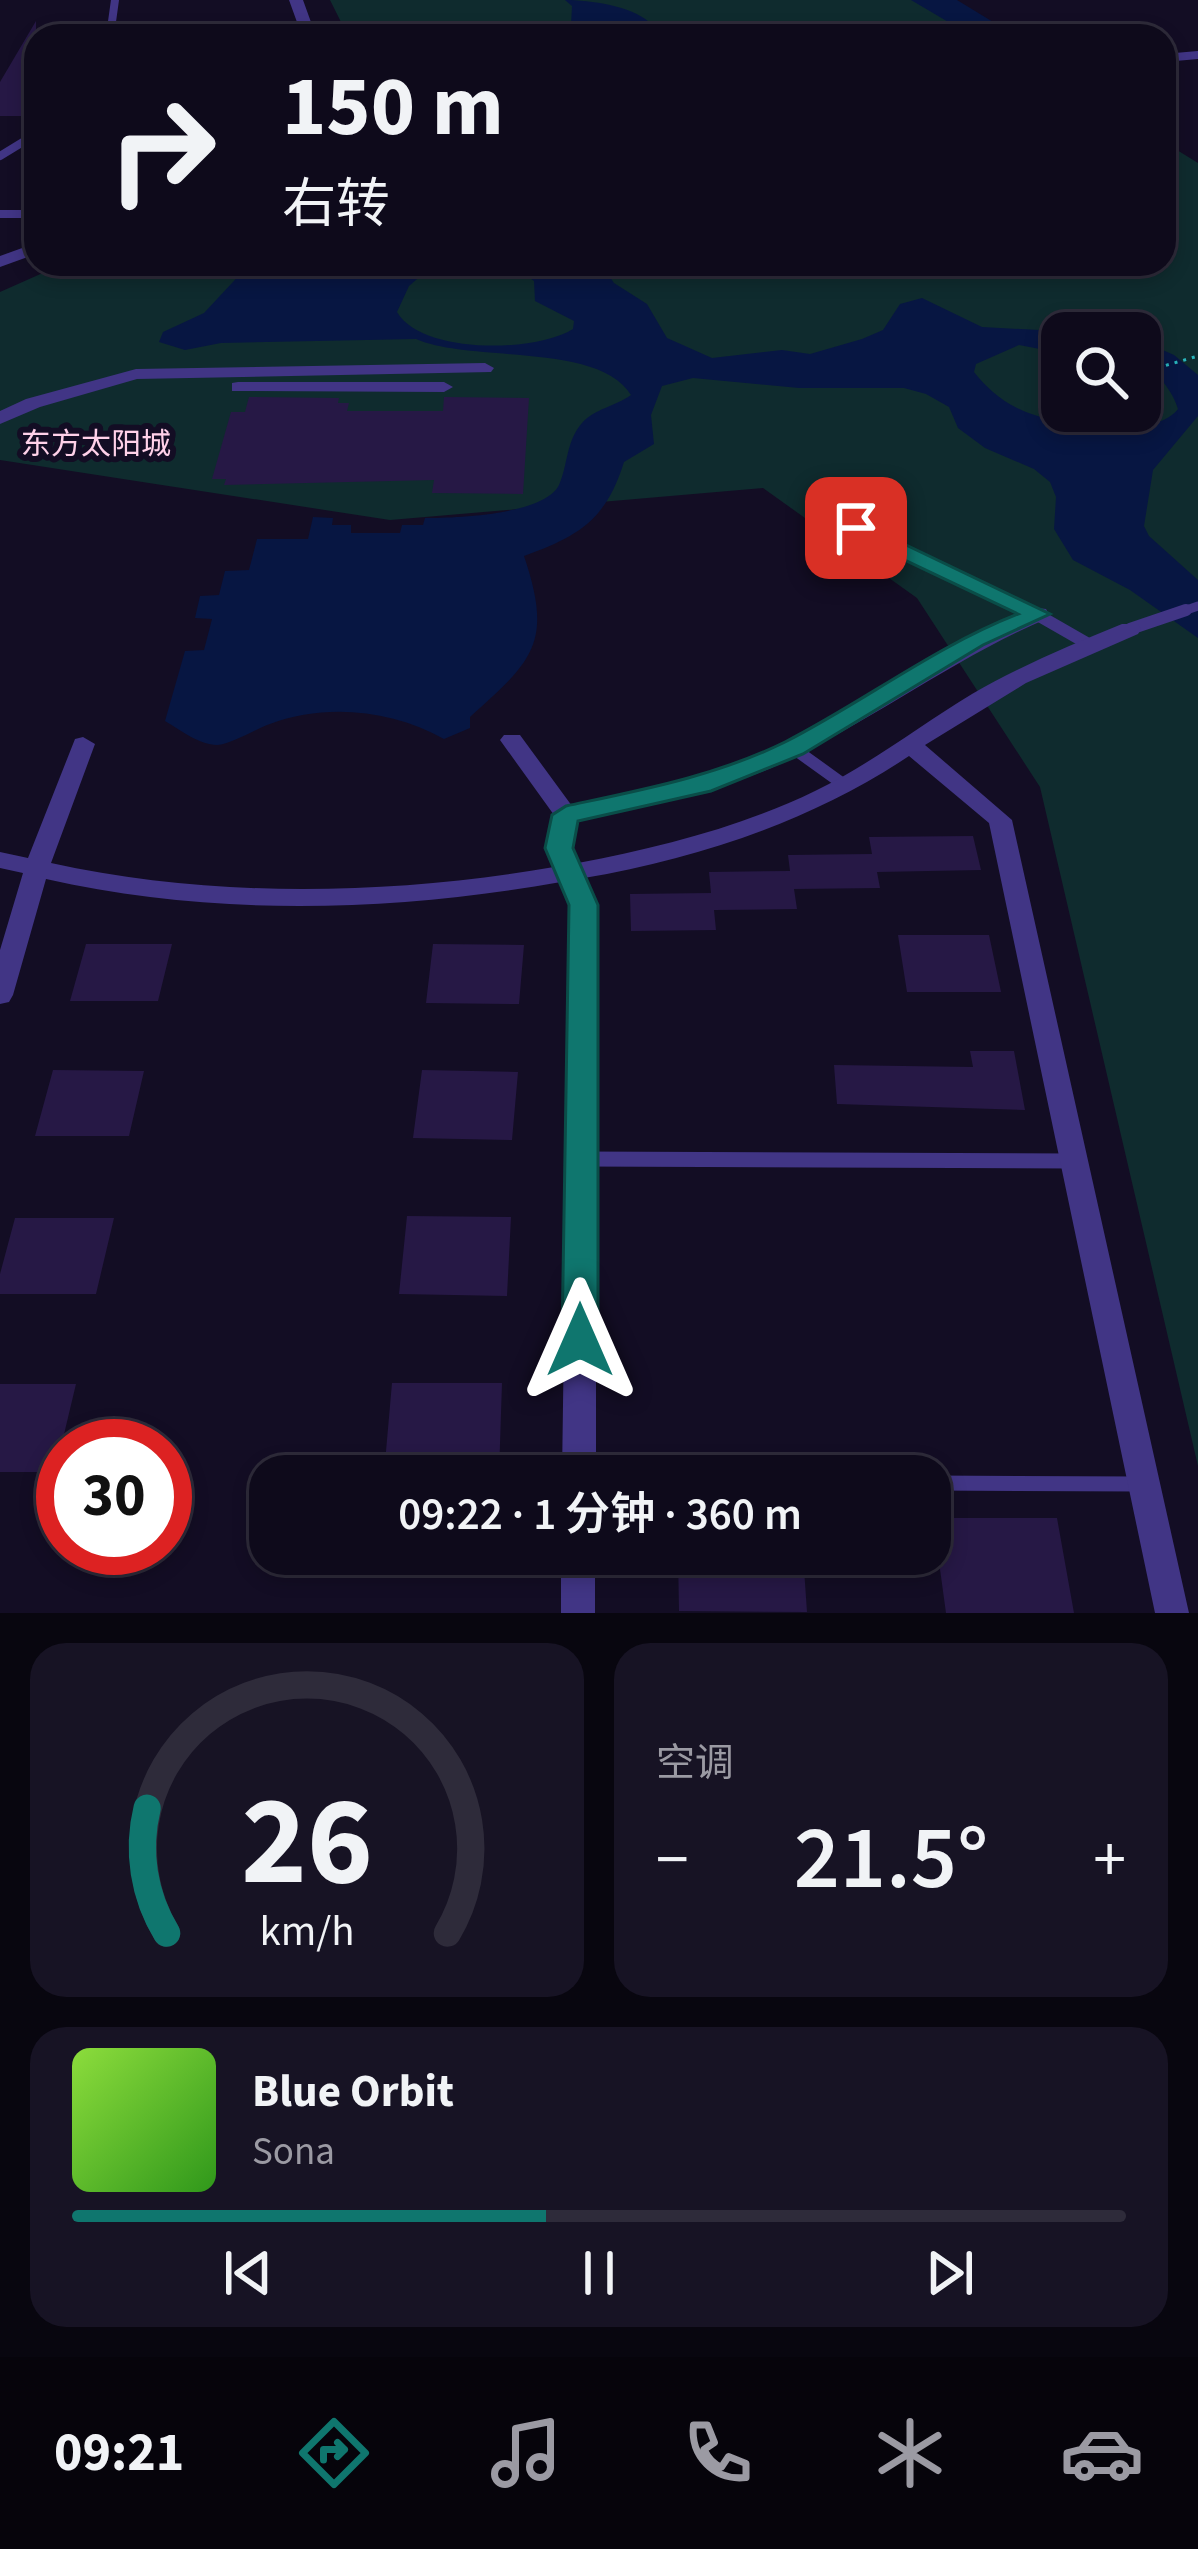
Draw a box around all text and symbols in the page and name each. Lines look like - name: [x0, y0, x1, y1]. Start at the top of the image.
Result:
- text: 150 m: [282, 48, 504, 168]
- icon: right: [84, 72, 240, 228]
- text: 右转: [282, 167, 390, 244]
- map controls: [1041, 312, 1161, 432]
- button: search: [1041, 312, 1161, 432]
- district label: 东方太阳城: [21, 423, 171, 466]
- pin: [805, 477, 907, 579]
- icon: arrive: [823, 495, 889, 561]
- position arrow: [517, 1277, 643, 1403]
- speed limit sign: 30: [36, 1419, 192, 1575]
- text: 09:22 · 1 分钟 · 360 m: [398, 1483, 802, 1547]
- text: 空调: [656, 1736, 734, 1792]
- text: 26: [241, 1754, 373, 1932]
- text: 21.5°: [794, 1795, 988, 1923]
- text: −: [656, 1813, 689, 1907]
- text: +: [1093, 1813, 1126, 1907]
- text: km/h: [259, 1901, 355, 1962]
- text: Blue Orbit: [252, 2060, 454, 2124]
- text: Sona: [252, 2124, 335, 2180]
- icon: previous: [215, 2240, 281, 2306]
- icon: pause: [566, 2240, 632, 2306]
- icon: next: [917, 2240, 983, 2306]
- icon: directions: [292, 2411, 376, 2495]
- icon: music: [484, 2411, 568, 2495]
- icon: phone: [676, 2411, 760, 2495]
- icon: climate: [868, 2411, 952, 2495]
- icon: car: [1060, 2411, 1144, 2495]
- text: 09:21: [54, 2415, 184, 2492]

